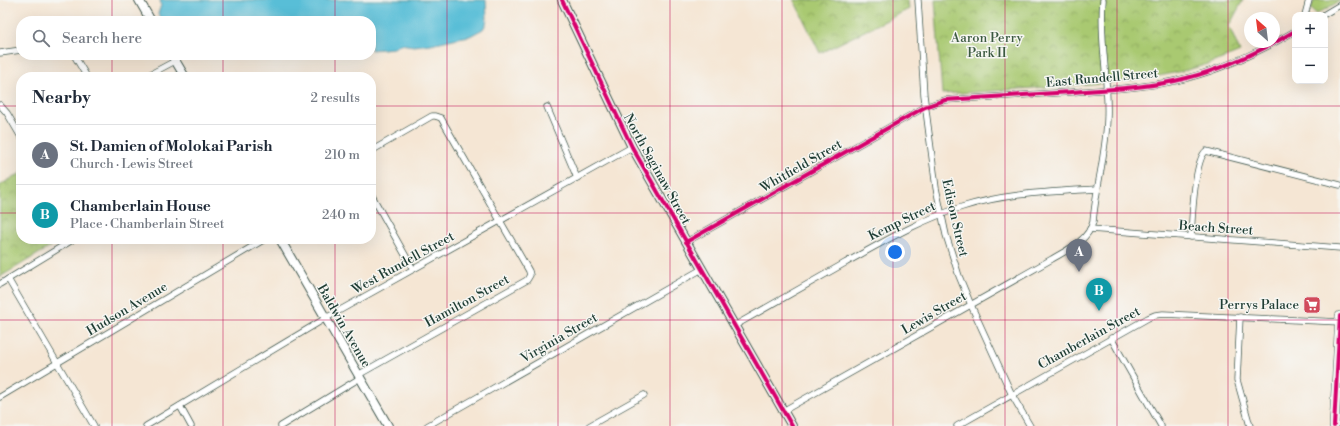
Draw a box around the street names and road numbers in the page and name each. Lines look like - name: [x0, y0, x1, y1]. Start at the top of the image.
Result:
- street label: East Rundell Street: [1045, 65, 1159, 91]
- street label: North Saginaw Street: [620, 111, 694, 228]
- street label: Whitfield Street: [756, 136, 845, 196]
- street label: Edison Street: [938, 178, 972, 259]
- street label: Kemp Street: [866, 198, 939, 244]
- street label: Beach Street: [1177, 217, 1254, 239]
- street label: West Rundell Street: [348, 228, 457, 298]
- street label: Hamilton Street: [422, 271, 512, 331]
- street label: Hudson Avenue: [84, 278, 171, 339]
- street label: Baldwin Avenue: [313, 281, 375, 371]
- street label: Lewis Street: [899, 288, 970, 338]
- street label: Chamberlain Street: [1035, 303, 1143, 373]
- street label: Virginia Street: [517, 309, 601, 367]

